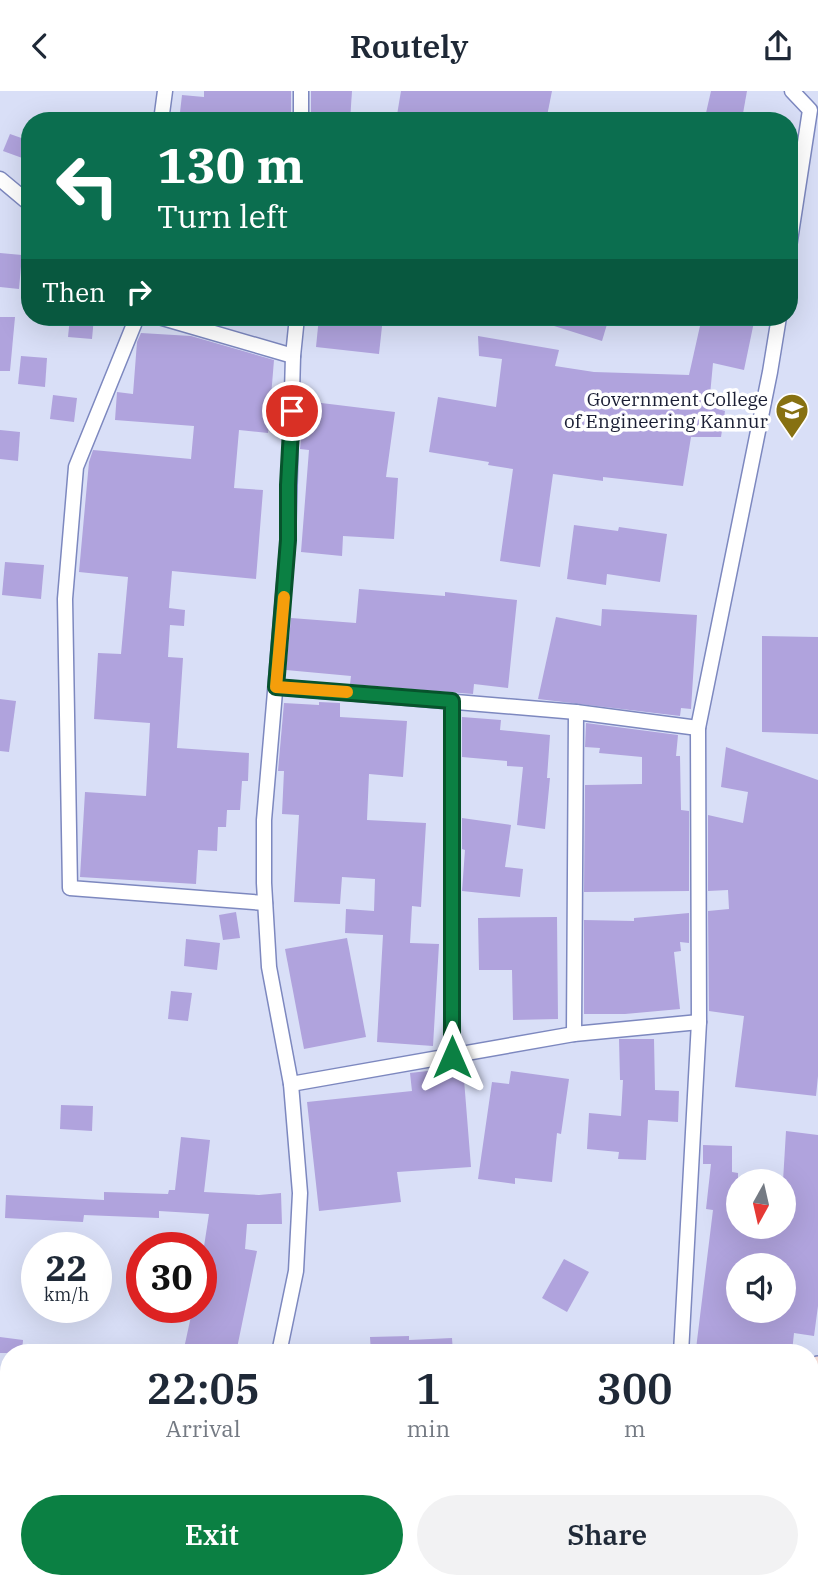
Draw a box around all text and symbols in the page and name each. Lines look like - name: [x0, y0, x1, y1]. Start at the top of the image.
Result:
- text: Routely: [350, 25, 468, 67]
- icon: back: [21, 27, 59, 65]
- icon: share: [759, 27, 797, 65]
- text: 130 m: [157, 133, 304, 196]
- icon: left: [42, 140, 133, 231]
- text: Turn left: [157, 195, 288, 237]
- icon: right: [120, 273, 158, 311]
- text: Then: [42, 275, 106, 309]
- pin: [262, 381, 322, 441]
- place label: Government College of Engineering Kannur: [564, 387, 769, 433]
- school or university icon: Government College of Engineering Kannur: [773, 391, 811, 440]
- icon: arrive: [273, 392, 311, 430]
- position arrow: [415, 1020, 489, 1094]
- north arrow: [726, 1169, 796, 1239]
- map controls: [726, 1169, 796, 1323]
- speed limit sign: 30: [126, 1232, 217, 1323]
- text: 22: [45, 1245, 88, 1291]
- button: sound: [726, 1253, 796, 1323]
- text: km/h: [44, 1283, 89, 1306]
- text: 22:05: [147, 1361, 260, 1416]
- text: 1: [416, 1361, 441, 1416]
- text: 300: [597, 1361, 672, 1416]
- text: Arrival: [166, 1413, 241, 1443]
- text: min: [406, 1413, 450, 1443]
- text: m: [624, 1413, 646, 1443]
- button: Exit: [21, 1495, 403, 1575]
- button: Share: [417, 1495, 798, 1575]

